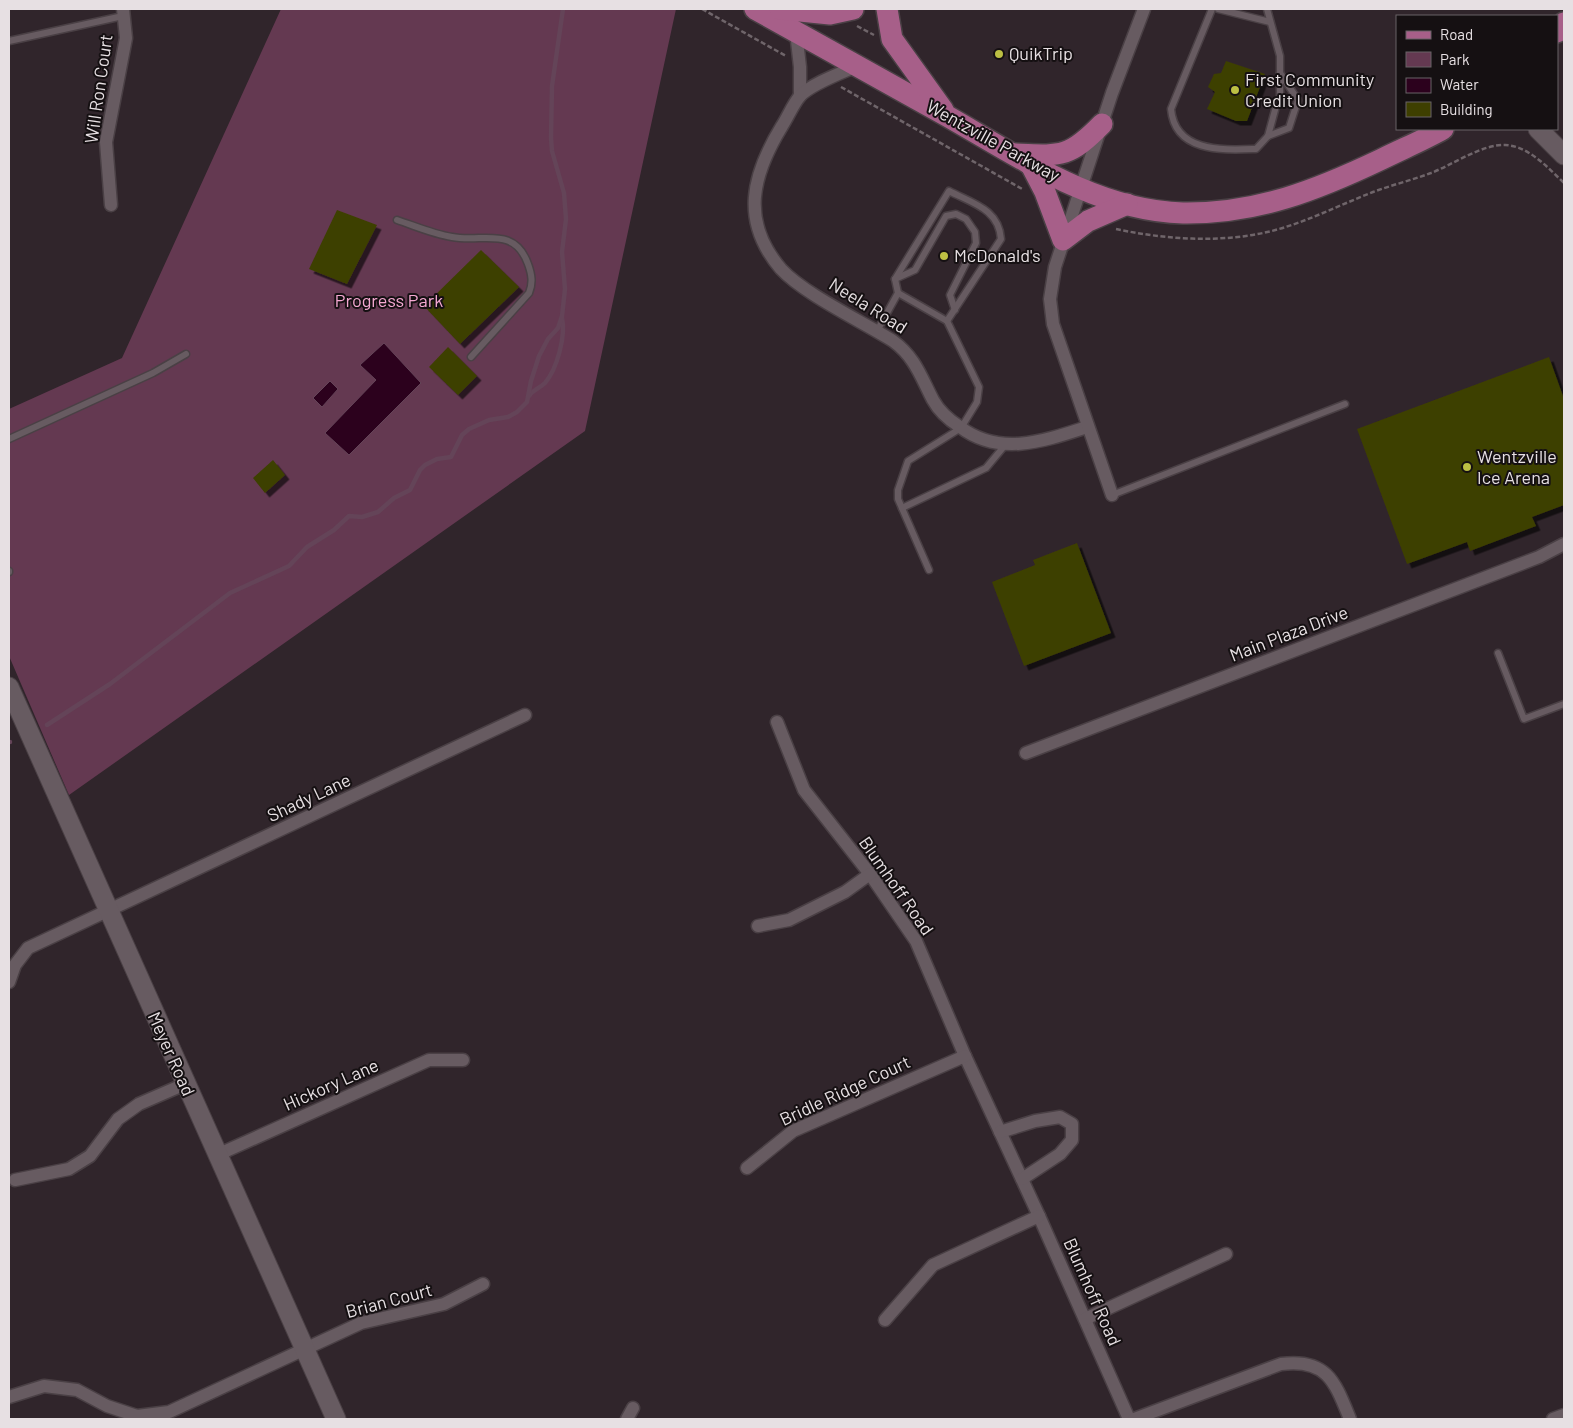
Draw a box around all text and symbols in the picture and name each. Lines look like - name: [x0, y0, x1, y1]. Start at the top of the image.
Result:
- legend: [1396, 15, 1558, 130]
- text: Road: [1440, 25, 1473, 43]
- street label: Will Ron Court: [79, 33, 117, 145]
- place label: QuikTrip: [1009, 42, 1073, 64]
- marker: QuikTrip: [993, 48, 1005, 60]
- text: Park: [1440, 50, 1470, 68]
- place label: First Community Credit Union: [1245, 68, 1374, 111]
- text: Water: [1440, 75, 1479, 93]
- marker: First Community Credit Union: [1229, 84, 1241, 96]
- street label: Wentzville Parkway: [923, 94, 1064, 186]
- text: Building: [1440, 100, 1493, 118]
- place label: McDonald's: [954, 244, 1041, 266]
- marker: McDonald's: [938, 250, 950, 262]
- street label: Neela Road: [825, 272, 912, 338]
- park label: Progress Park: [335, 289, 443, 311]
- place label: Wentzville Ice Arena: [1477, 445, 1557, 488]
- marker: Wentzville Ice Arena: [1461, 461, 1473, 473]
- street label: Main Plaza Drive: [1226, 600, 1351, 666]
- street label: Shady Lane: [263, 768, 354, 826]
- street label: Blumhoff Road: [855, 832, 939, 939]
- street label: Meyer Road: [144, 1008, 200, 1099]
- street label: Bridle Ridge Court: [776, 1050, 913, 1130]
- street label: Hickory Lane: [280, 1053, 382, 1115]
- street label: Blumhoff Road: [1059, 1234, 1126, 1349]
- street label: Brian Court: [343, 1278, 434, 1322]

